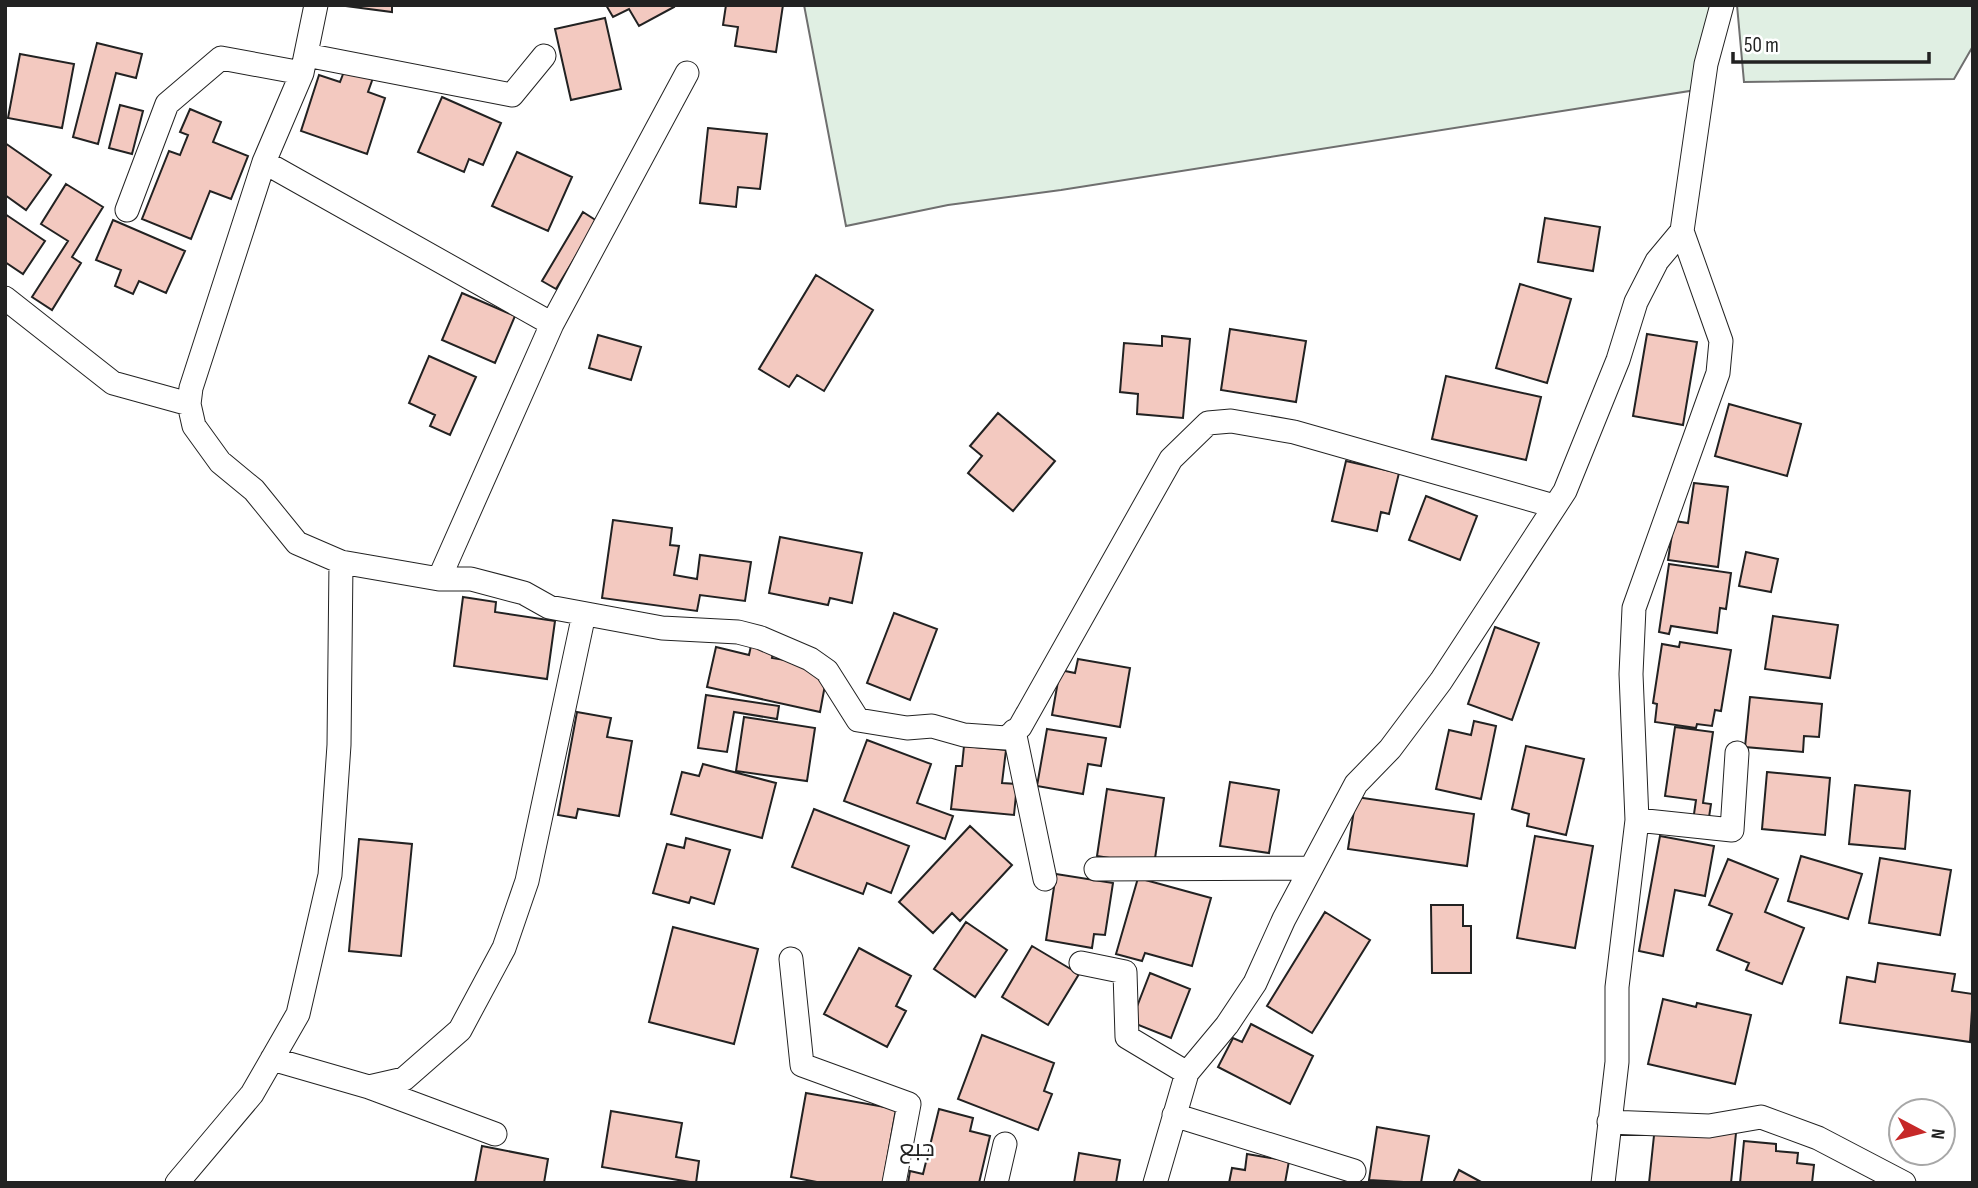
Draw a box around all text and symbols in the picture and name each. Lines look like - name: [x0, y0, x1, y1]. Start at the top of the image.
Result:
- scale bar: [1733, 21, 1929, 65]
- text: 50 m: [1744, 33, 1779, 58]
- north arrow: [1887, 1097, 1957, 1167]
- text: N: [1925, 1127, 1949, 1140]
- district label: جبع: [899, 1134, 935, 1164]

